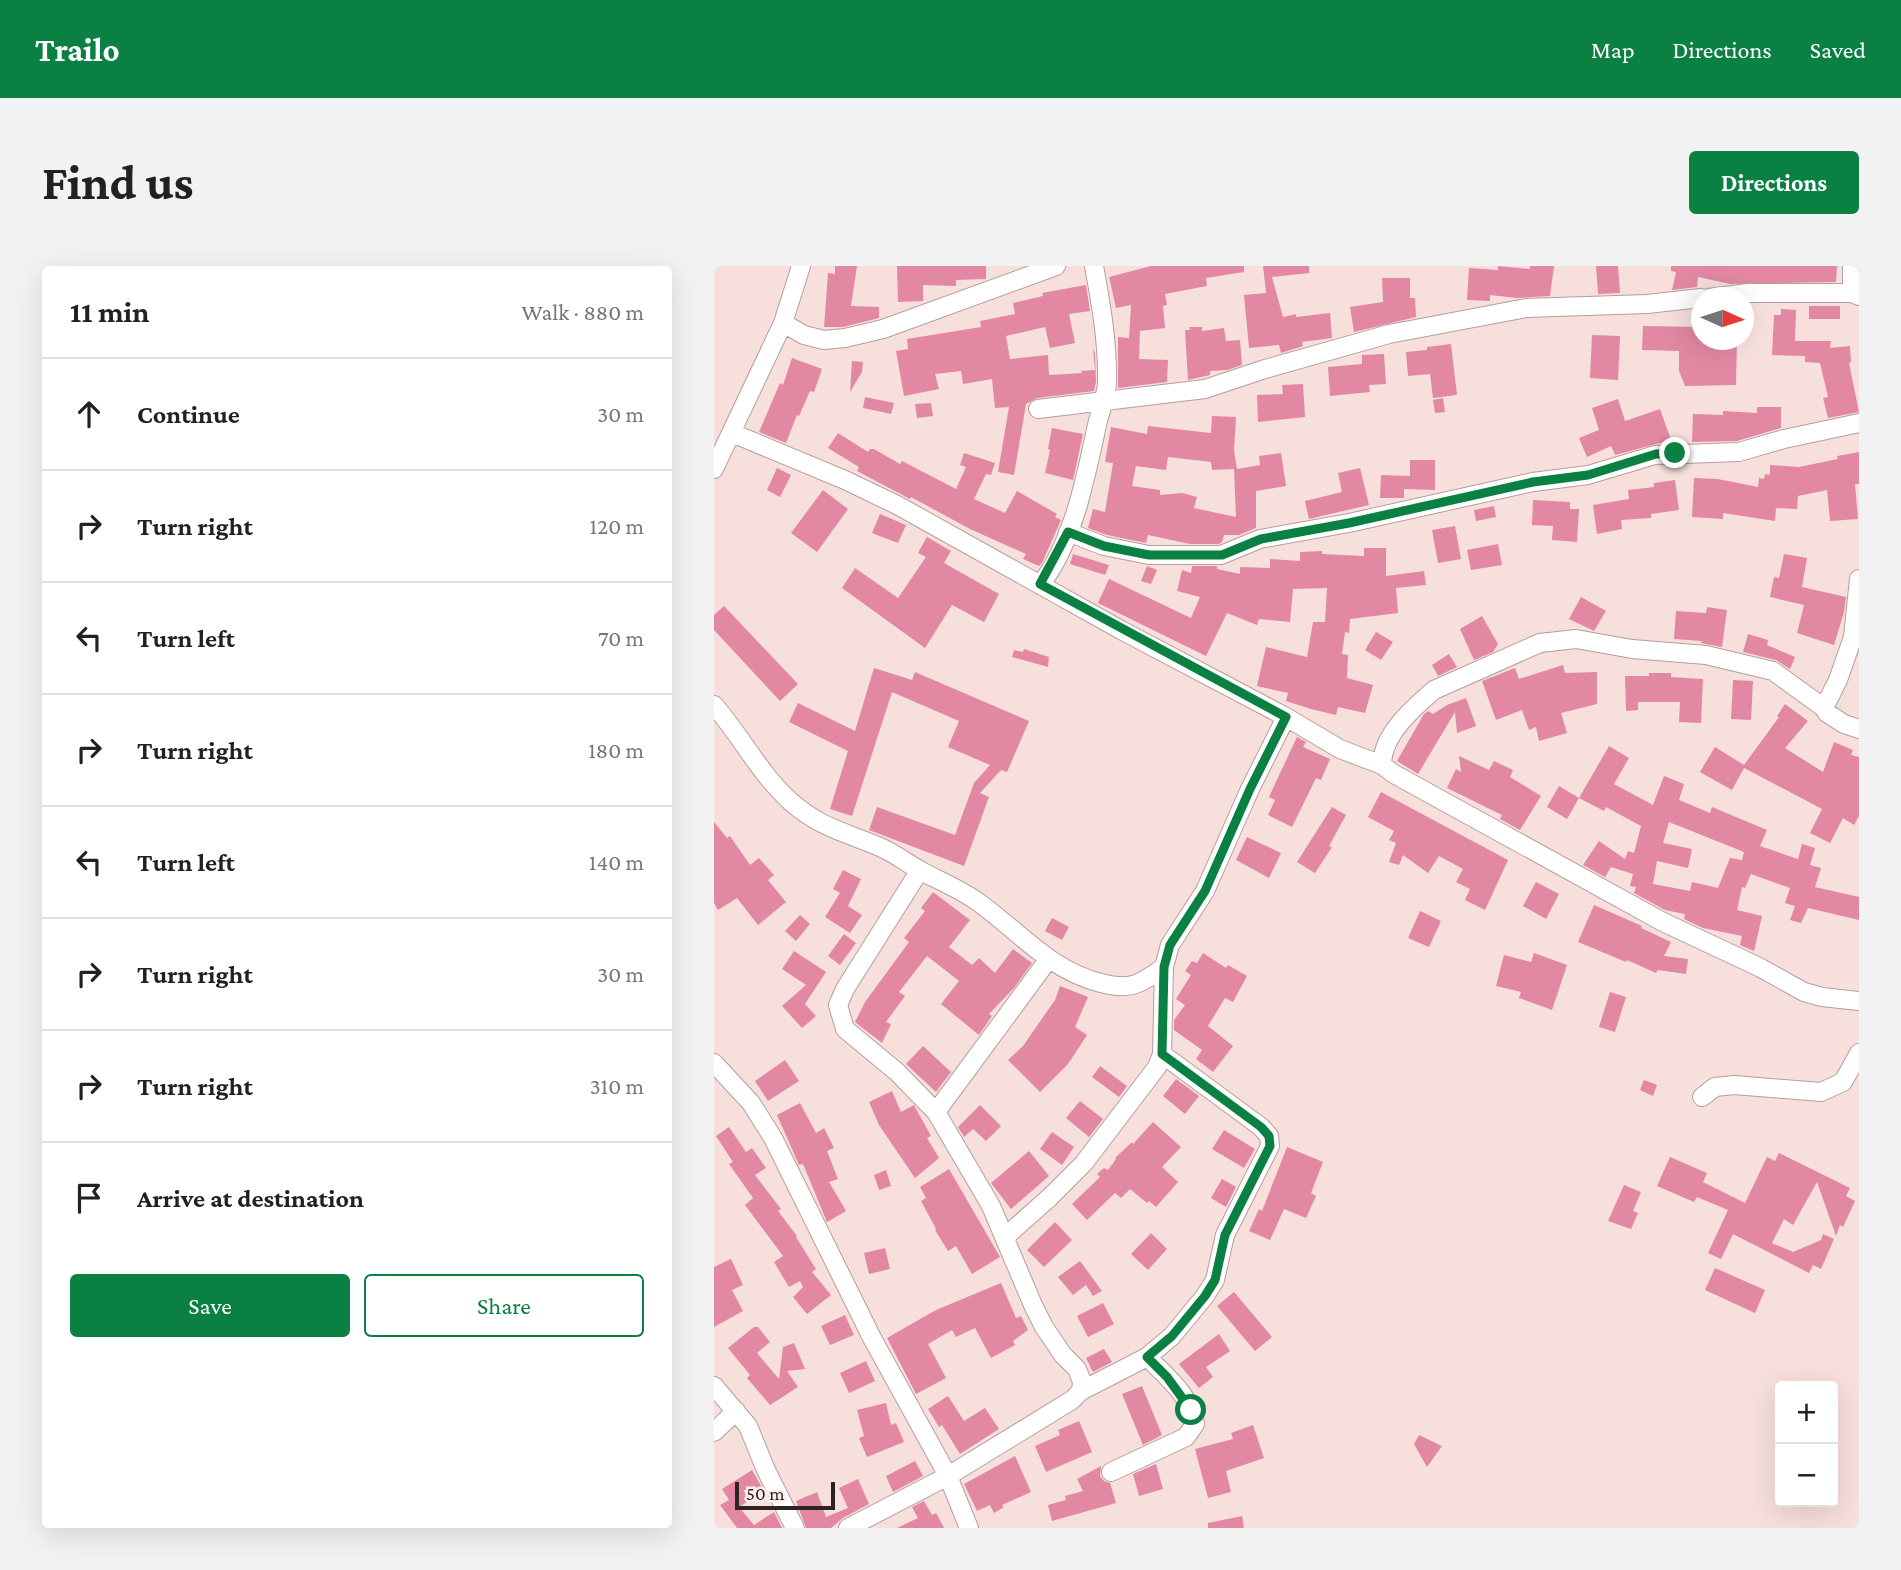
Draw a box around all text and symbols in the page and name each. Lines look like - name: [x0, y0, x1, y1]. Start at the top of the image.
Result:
- text: Trailo: [35, 31, 120, 68]
- text: Map: [1591, 36, 1635, 63]
- text: Directions: [1673, 36, 1772, 63]
- text: Saved: [1810, 36, 1866, 63]
- button: Directions: [1689, 151, 1859, 214]
- text: Find us: [42, 155, 194, 210]
- north arrow: [1691, 287, 1754, 350]
- text: 11 min: [70, 295, 150, 328]
- text: Walk · 880 m: [522, 299, 644, 325]
- icon: ahead: [70, 395, 108, 433]
- text: Continue: [137, 400, 240, 429]
- text: 30 m: [597, 401, 644, 427]
- route end: [1659, 437, 1690, 468]
- icon: right: [70, 507, 108, 545]
- text: Turn right: [137, 512, 253, 541]
- text: 120 m: [590, 513, 644, 539]
- icon: left: [70, 619, 108, 657]
- text: Turn left: [137, 624, 235, 653]
- text: 70 m: [598, 625, 644, 651]
- icon: right: [70, 731, 108, 769]
- text: Turn right: [137, 736, 253, 765]
- text: 180 m: [588, 737, 644, 763]
- icon: left: [70, 843, 108, 881]
- text: Turn left: [137, 848, 235, 877]
- text: 140 m: [589, 849, 644, 875]
- icon: right: [70, 955, 108, 993]
- text: Turn right: [137, 960, 253, 989]
- text: 30 m: [597, 961, 644, 987]
- icon: right: [70, 1067, 108, 1105]
- text: Turn right: [137, 1072, 253, 1101]
- text: 310 m: [590, 1073, 644, 1099]
- icon: arrive: [70, 1179, 108, 1217]
- text: Arrive at destination: [137, 1184, 364, 1213]
- button: Save: [70, 1274, 350, 1337]
- button: Share: [364, 1274, 644, 1337]
- map controls: [1775, 1381, 1838, 1507]
- button: +: [1775, 1381, 1838, 1444]
- route start: [1175, 1394, 1206, 1425]
- button: −: [1775, 1444, 1838, 1507]
- scale bar: [735, 1479, 835, 1511]
- text: 50 m: [746, 1483, 785, 1504]

